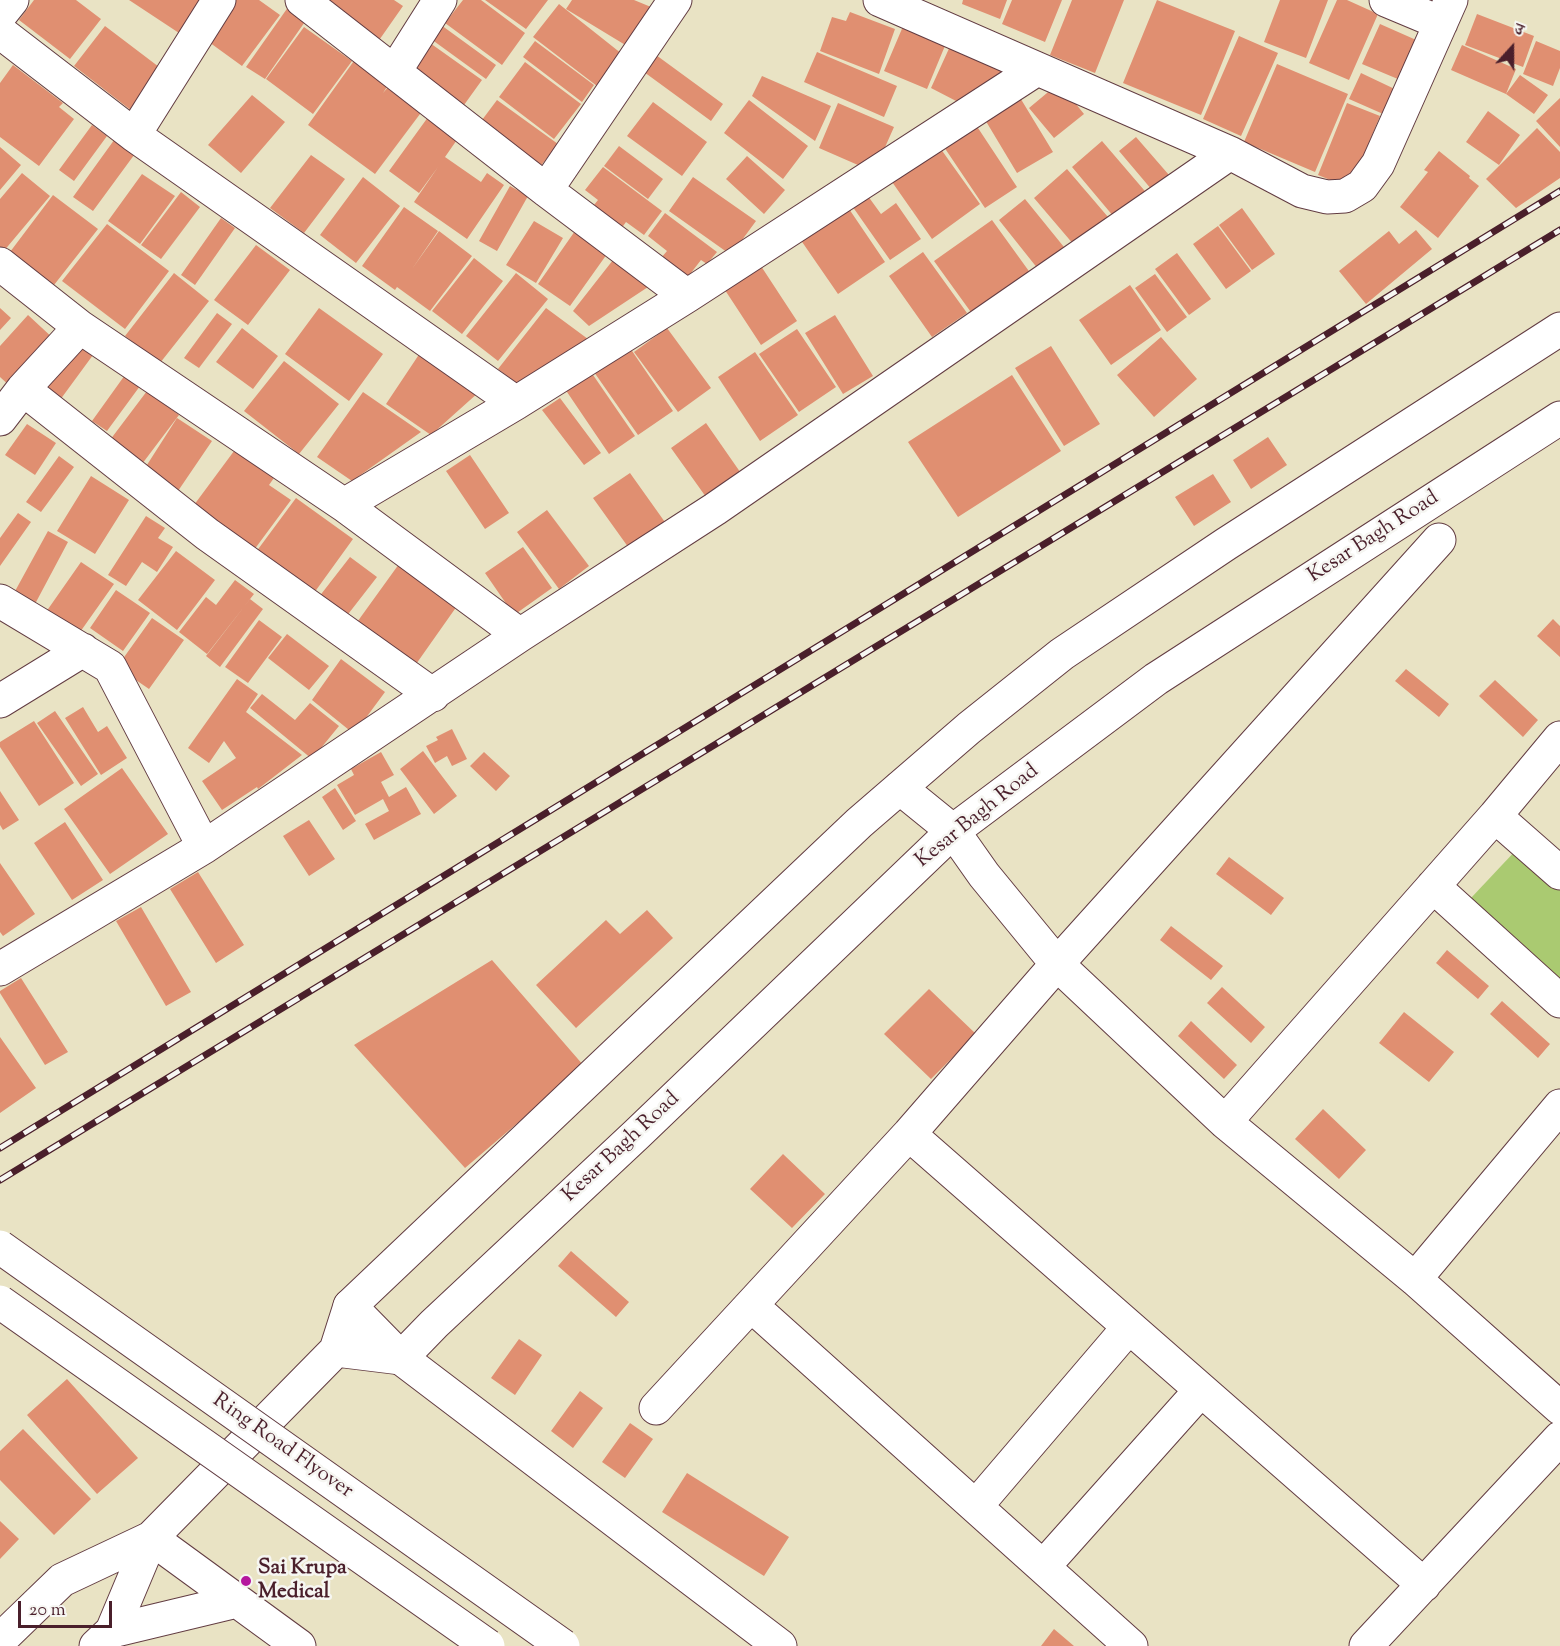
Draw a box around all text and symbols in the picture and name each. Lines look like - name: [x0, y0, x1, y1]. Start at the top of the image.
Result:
- north arrow: [1482, 18, 1542, 78]
- text: उ: [1511, 19, 1527, 43]
- street label: Kesar Bagh Road: [1304, 486, 1444, 590]
- street label: Kesar Bagh Road: [911, 760, 1045, 874]
- street label: Kesar Bagh Road: [558, 1087, 686, 1209]
- street label: Ring Road Flyover: [207, 1389, 357, 1505]
- place label: Sai Krupa Medical: [258, 1556, 347, 1606]
- marker: Sai Krupa Medical: [239, 1574, 253, 1588]
- scale bar: [21, 1589, 116, 1627]
- text: 20 m: [29, 1598, 66, 1624]

